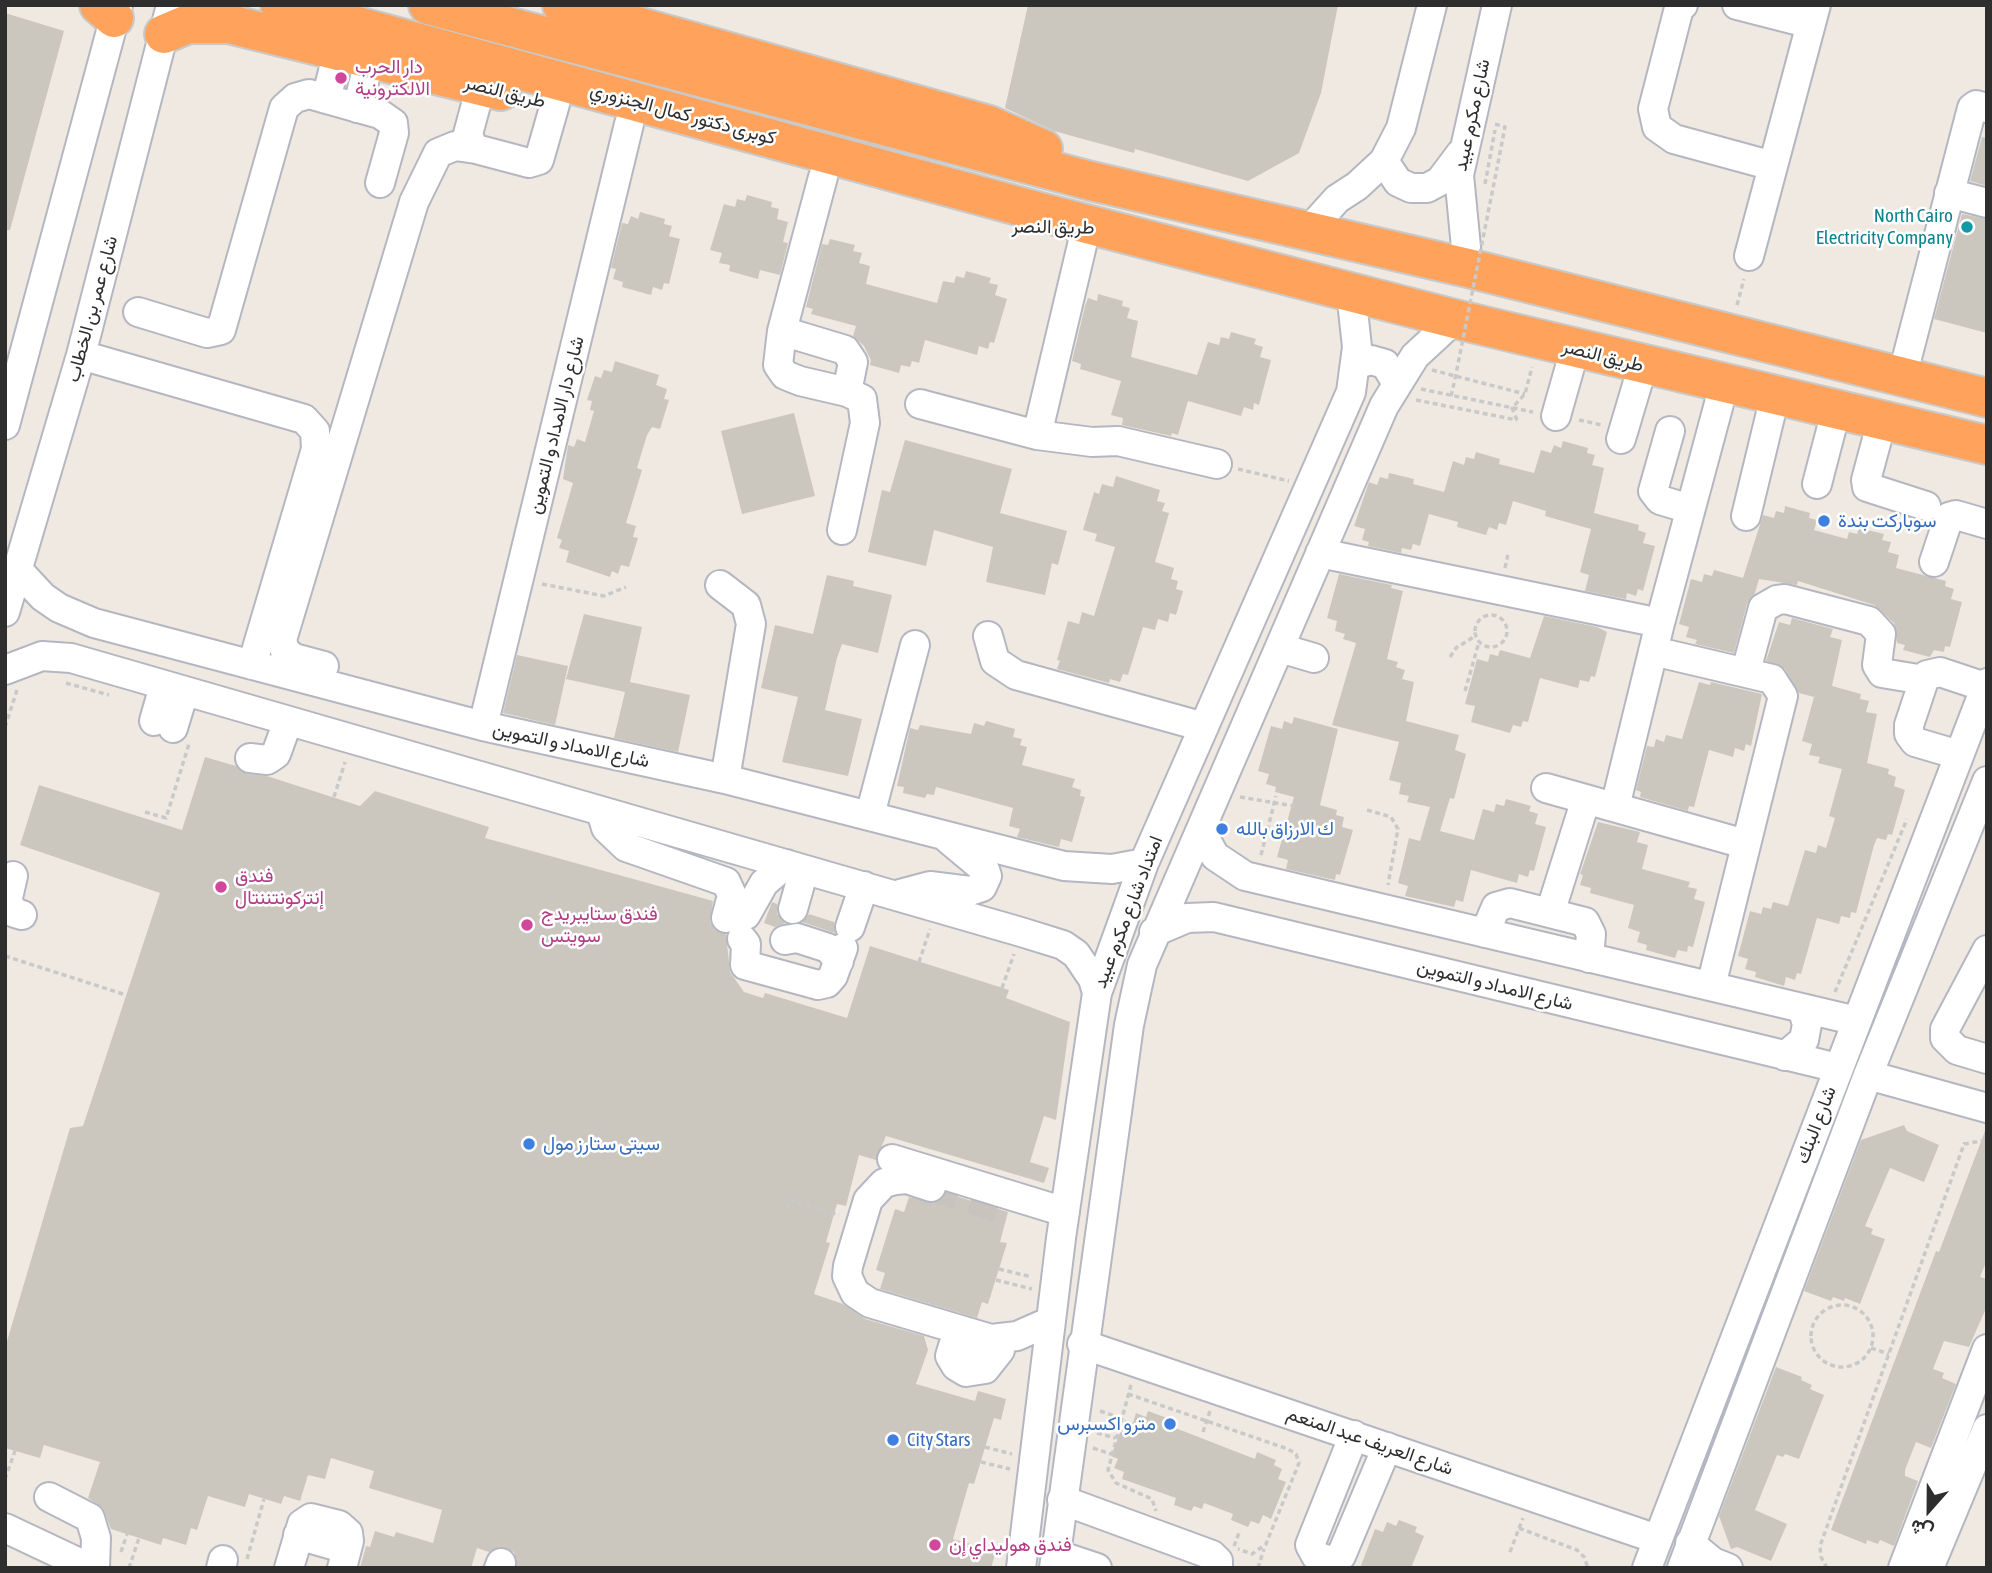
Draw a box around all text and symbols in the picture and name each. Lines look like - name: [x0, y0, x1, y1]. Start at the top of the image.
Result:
- place label: دار الحرب الالكترونية: [355, 56, 430, 100]
- street label: شارع مكرم عبيد: [1449, 57, 1495, 173]
- marker: دار الحرب الالكترونية: [333, 70, 349, 86]
- street label: طريق النصر: [462, 71, 548, 113]
- street label: كوبرى دكتور كمال الجنزوري: [588, 78, 778, 150]
- place label: North Cairo Electricity Company: [1816, 205, 1953, 249]
- street label: طريق النصر: [1011, 215, 1095, 239]
- marker: North Cairo Electricity Company: [1959, 219, 1975, 235]
- street label: شارع عمر بن الخطاب: [61, 233, 123, 385]
- street label: شارع دار الامداد و التموين: [523, 334, 589, 516]
- street label: طريق النصر: [1560, 335, 1646, 377]
- place label: سوباركت بندة: [1838, 510, 1936, 532]
- marker: سوباركت بندة: [1816, 513, 1832, 529]
- street label: شارع الامداد و التموين: [491, 717, 651, 773]
- place label: ك الارزاق بالله: [1236, 818, 1334, 840]
- marker: ك الارزاق بالله: [1214, 821, 1230, 837]
- street label: امتداد شارع مكرم عبيد: [1088, 833, 1168, 991]
- place label: فندق إنتركونتننتال: [235, 865, 324, 909]
- marker: فندق إنتركونتننتال: [213, 879, 229, 895]
- place label: فندق ستايبريدج سويتس: [541, 903, 658, 947]
- marker: فندق ستايبريدج سويتس: [519, 917, 535, 933]
- street label: شارع الامداد و التموين: [1415, 955, 1575, 1015]
- street label: شارع البنك: [1791, 1083, 1841, 1167]
- place label: سيتى ستارز مول: [543, 1133, 660, 1155]
- marker: سيتى ستارز مول: [521, 1136, 537, 1152]
- street label: شارع العريف عبد المنعم: [1284, 1402, 1456, 1480]
- place label: مترو اكسبرس: [1057, 1413, 1156, 1435]
- marker: مترو اكسبرس: [1162, 1416, 1178, 1432]
- place label: City Stars: [907, 1429, 970, 1451]
- marker: City Stars: [885, 1432, 901, 1448]
- north arrow: [1894, 1475, 1964, 1545]
- text: ش: [1907, 1515, 1936, 1544]
- place label: فندق هوليداي إن: [949, 1534, 1072, 1556]
- marker: فندق هوليداي إن: [927, 1537, 943, 1553]

